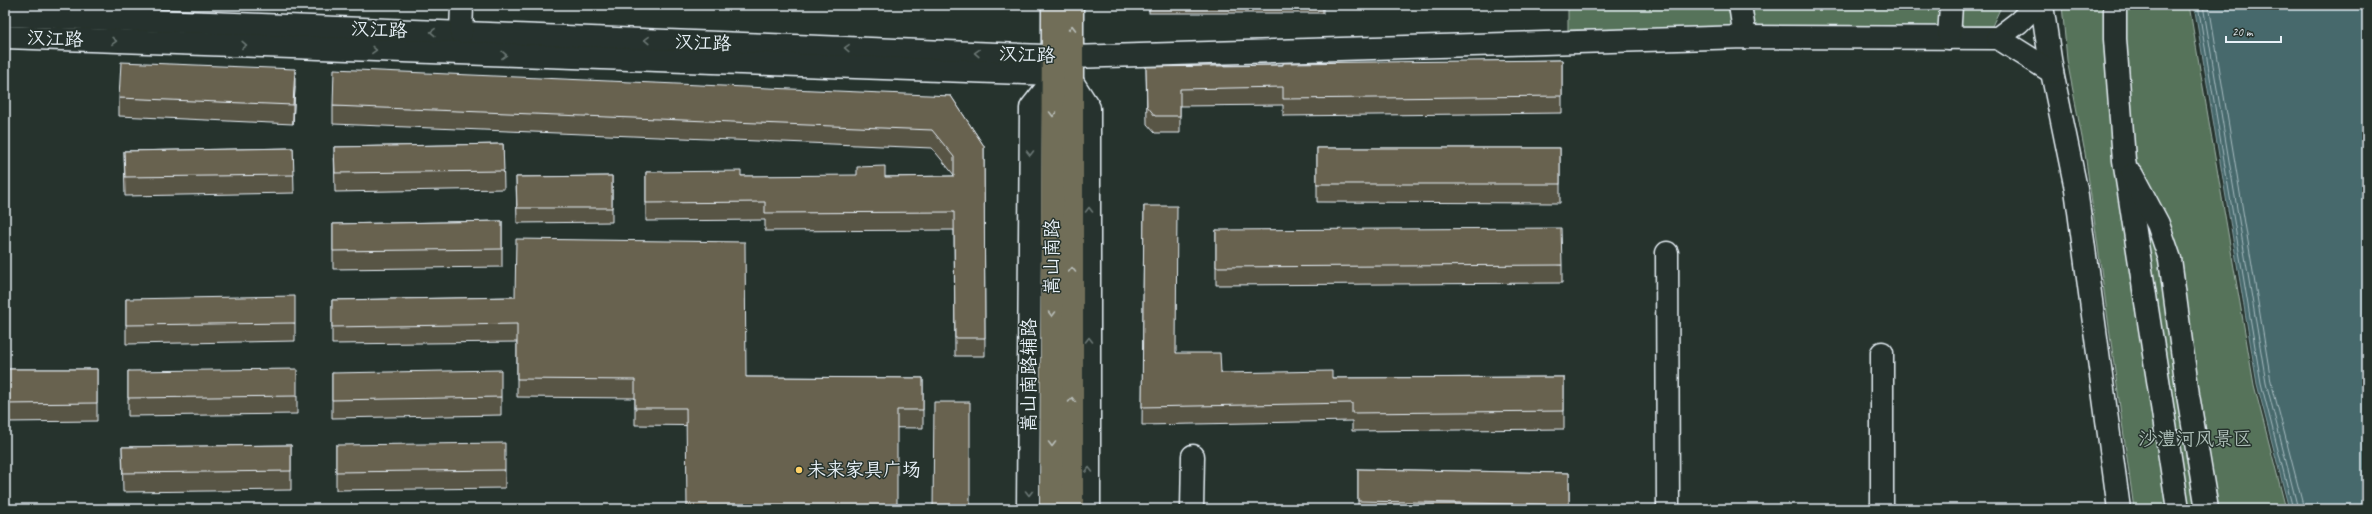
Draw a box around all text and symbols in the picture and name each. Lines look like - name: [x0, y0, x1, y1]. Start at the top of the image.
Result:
- street label: 汉江路: [350, 17, 408, 43]
- scale bar: [2226, 18, 2281, 44]
- text: 20 m: [2232, 24, 2254, 40]
- one-way arrow: [1068, 25, 1076, 31]
- street label: 汉江路: [26, 26, 84, 52]
- one-way arrow: [430, 28, 436, 36]
- street label: 汉江路: [674, 30, 732, 56]
- one-way arrow: [644, 36, 650, 45]
- one-way arrow: [111, 37, 117, 45]
- one-way arrow: [241, 41, 247, 50]
- street label: 汉江路: [998, 42, 1056, 68]
- one-way arrow: [844, 44, 850, 53]
- one-way arrow: [371, 46, 377, 54]
- one-way arrow: [974, 49, 980, 58]
- one-way arrow: [501, 50, 507, 59]
- one-way arrow: [1049, 111, 1057, 117]
- one-way arrow: [1026, 150, 1034, 156]
- one-way arrow: [1085, 207, 1093, 213]
- street label: 嵩山南路: [1040, 219, 1064, 295]
- one-way arrow: [1068, 267, 1076, 273]
- one-way arrow: [1048, 311, 1056, 317]
- street label: 嵩山南路辅路: [1017, 318, 1041, 432]
- one-way arrow: [1085, 337, 1093, 343]
- one-way arrow: [1068, 397, 1076, 403]
- park label: 沙澧河风景区: [2138, 427, 2252, 451]
- one-way arrow: [1047, 441, 1056, 447]
- place label: 未来家具广场: [807, 458, 921, 482]
- marker: 未来家具广场: [794, 465, 804, 475]
- one-way arrow: [1085, 467, 1093, 473]
- one-way arrow: [1025, 490, 1033, 496]

